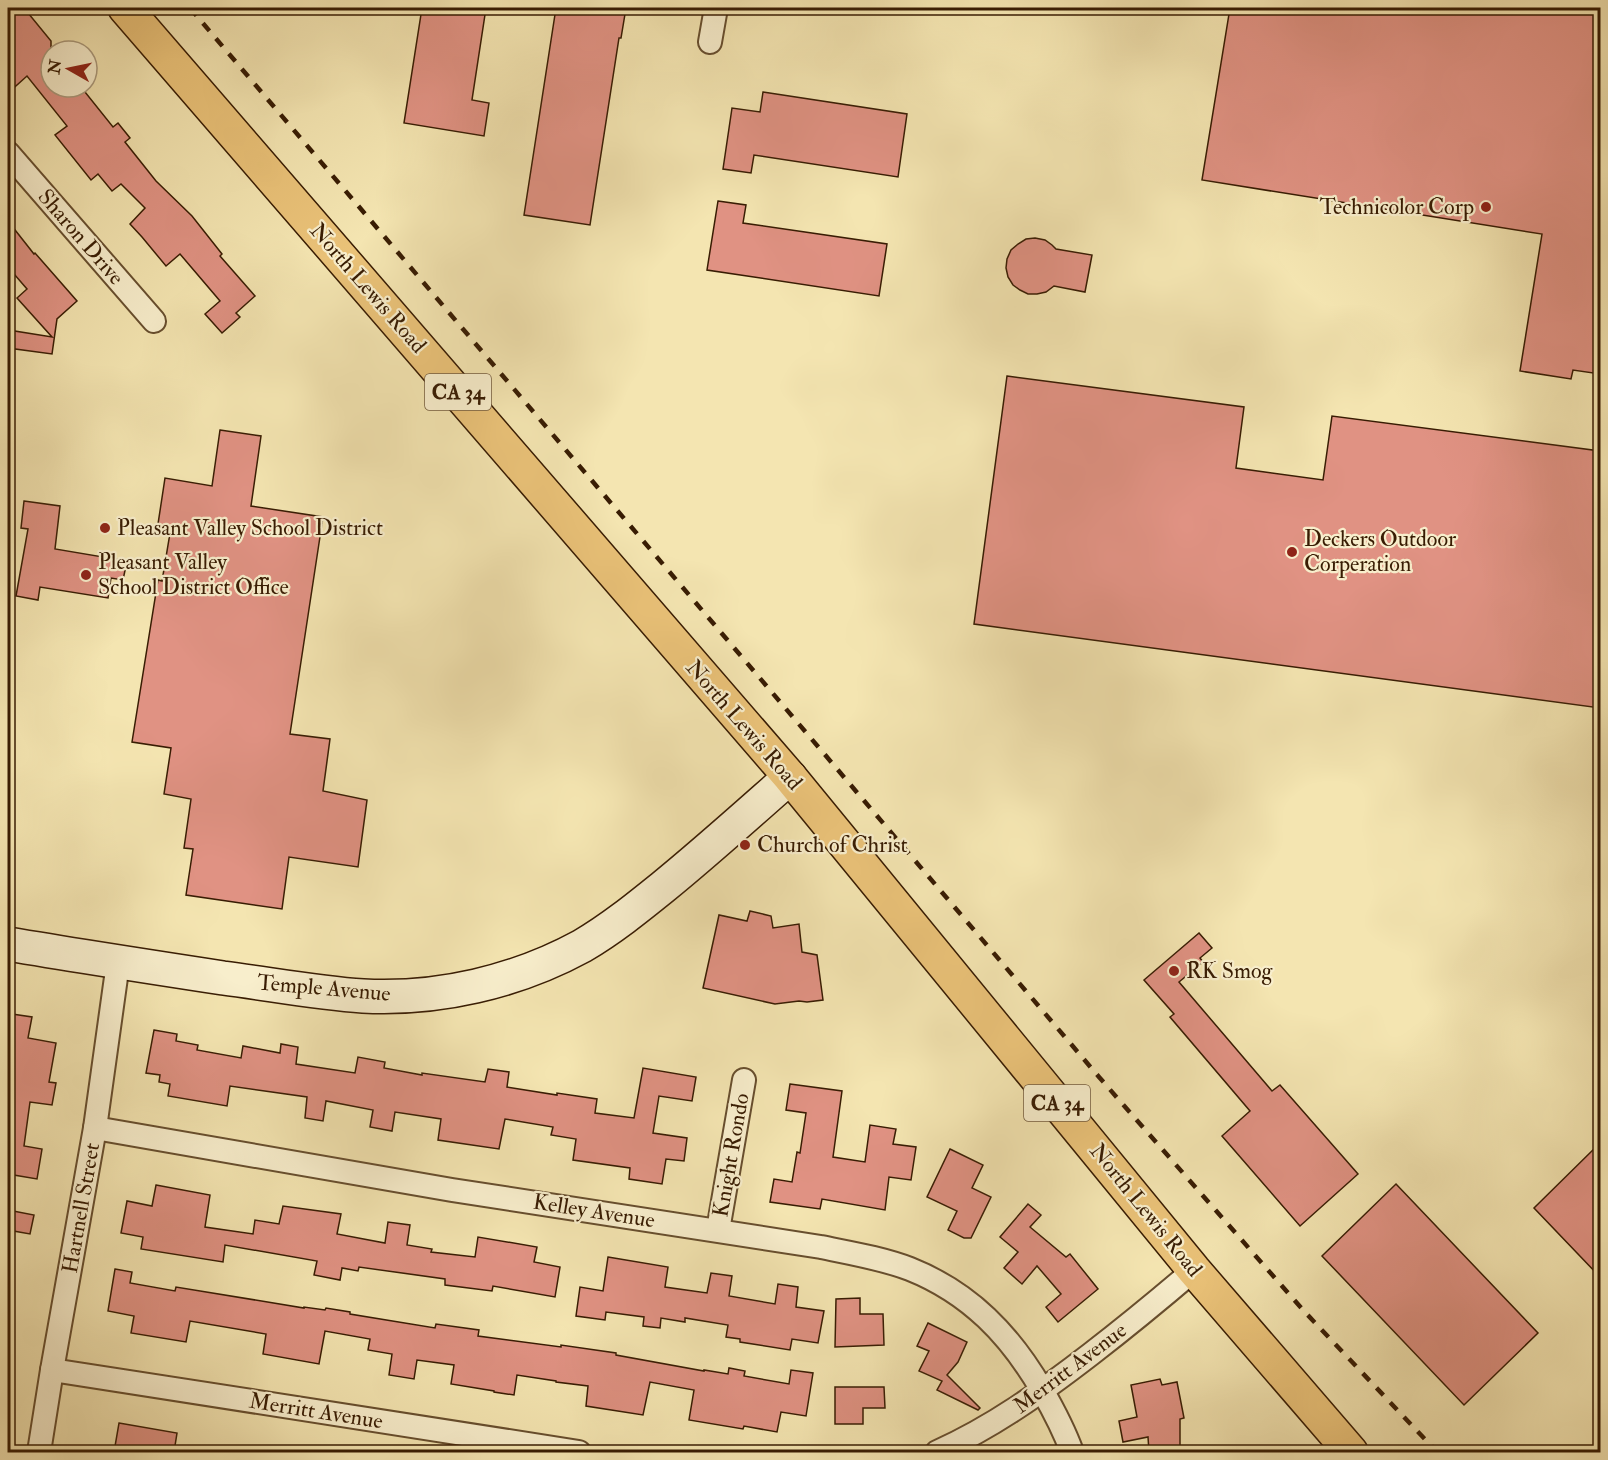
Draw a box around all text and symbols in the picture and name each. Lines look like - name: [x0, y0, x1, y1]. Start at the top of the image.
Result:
- north arrow: [39, 39, 99, 99]
- text: N: [44, 58, 66, 76]
- street label: Sharon Drive: [32, 183, 130, 291]
- place label: Technicolor Corp: [1320, 193, 1474, 222]
- marker: Technicolor Corp: [1479, 200, 1493, 214]
- street label: North Lewis Road: [304, 217, 432, 359]
- road number: CA 34: [425, 374, 491, 410]
- place label: Pleasant Valley School District: [117, 514, 383, 542]
- marker: Pleasant Valley School District: [98, 521, 112, 535]
- place label: Deckers Outdoor Corperation: [1304, 525, 1457, 579]
- marker: Deckers Outdoor Corperation: [1285, 545, 1299, 559]
- place label: Pleasant Valley School District Office: [98, 548, 289, 601]
- marker: Pleasant Valley School District Office: [79, 568, 93, 582]
- street label: North Lewis Road: [680, 654, 808, 796]
- place label: Church of Christ: [757, 831, 908, 859]
- marker: Church of Christ: [738, 838, 752, 852]
- place label: RK Smog: [1186, 957, 1274, 985]
- marker: RK Smog: [1167, 964, 1181, 978]
- street label: Temple Avenue: [256, 968, 392, 1009]
- road number: CA 34: [1024, 1085, 1090, 1121]
- street label: Knight Rondo: [706, 1091, 756, 1219]
- street label: North Lewis Road: [1084, 1137, 1209, 1283]
- street label: Hartnell Street: [56, 1141, 106, 1275]
- street label: Kelley Avenue: [531, 1188, 657, 1234]
- street label: Merritt Avenue: [1008, 1316, 1132, 1420]
- street label: Merritt Avenue: [247, 1387, 385, 1435]

